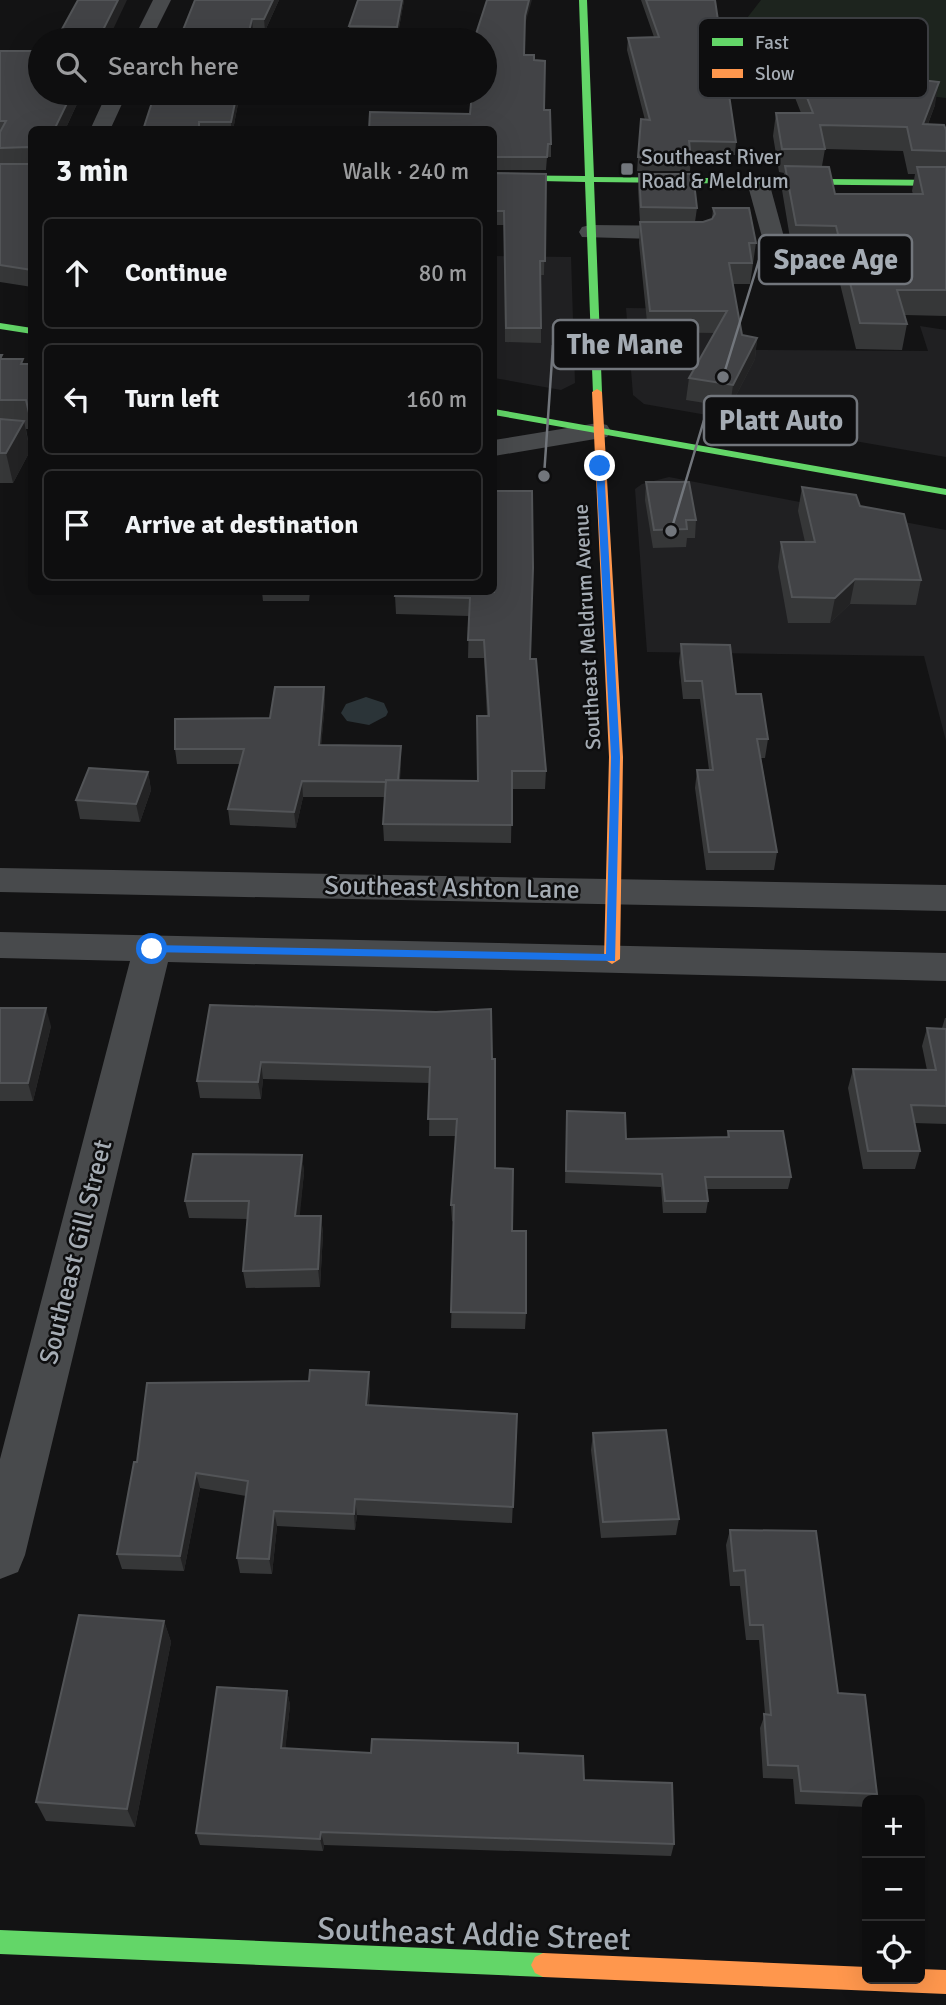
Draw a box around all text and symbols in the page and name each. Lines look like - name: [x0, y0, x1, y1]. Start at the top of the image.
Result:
- legend: [698, 18, 928, 98]
- search box: [28, 28, 497, 105]
- text: Fast: [755, 31, 789, 55]
- icon: search: [52, 48, 90, 86]
- text: Search here: [108, 51, 239, 83]
- text: Slow: [755, 62, 795, 86]
- place label: Southeast River Road & Meldrum: [641, 144, 789, 194]
- text: 3 min: [56, 153, 128, 190]
- text: Walk · 240 m: [343, 157, 469, 186]
- marker: Southeast River Road & Meldrum: [619, 161, 635, 177]
- callout: Space Age: [759, 235, 912, 284]
- text: Space Age: [774, 243, 898, 277]
- icon: ahead: [58, 254, 96, 292]
- text: Continue: [125, 257, 227, 289]
- text: 80 m: [419, 259, 467, 288]
- callout: The Mane: [553, 320, 698, 369]
- text: The Mane: [567, 328, 683, 362]
- icon: left: [58, 380, 96, 418]
- text: Turn left: [125, 383, 219, 415]
- text: 160 m: [406, 385, 467, 414]
- callout: Platt Auto: [704, 396, 857, 445]
- text: Platt Auto: [719, 404, 843, 438]
- route end: [584, 450, 615, 481]
- street label: Southeast Meldrum Avenue: [568, 503, 606, 751]
- icon: arrive: [58, 506, 96, 544]
- text: Arrive at destination: [125, 509, 358, 541]
- street label: Southeast Ashton Lane: [324, 870, 580, 906]
- route start: [136, 933, 167, 964]
- street label: Southeast Gill Street: [33, 1137, 119, 1367]
- map controls: [862, 1795, 925, 1984]
- button: +: [862, 1795, 925, 1858]
- button: −: [862, 1858, 925, 1921]
- street label: Southeast Addie Street: [317, 1909, 631, 1959]
- button: locate: [862, 1921, 925, 1984]

